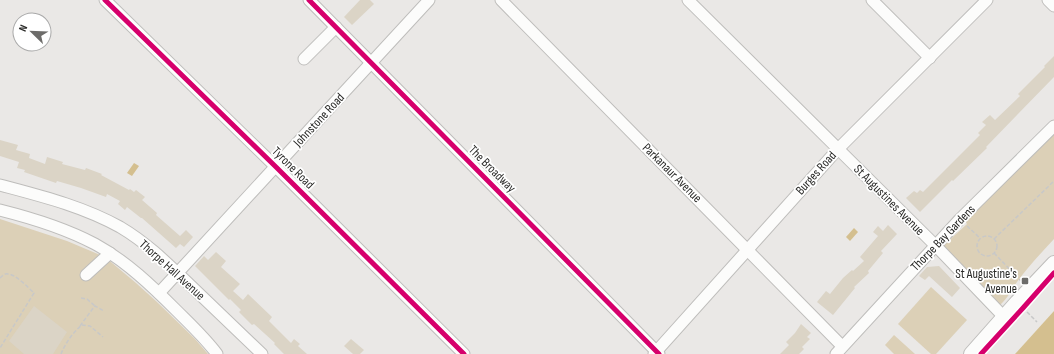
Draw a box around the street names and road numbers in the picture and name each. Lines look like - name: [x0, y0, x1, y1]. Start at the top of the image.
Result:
- street label: Johnstone Road: [289, 90, 348, 151]
- street label: Parkanaur Avenue: [639, 140, 705, 206]
- street label: The Broadway: [465, 142, 519, 196]
- street label: Tyrone Road: [269, 144, 317, 192]
- street label: Burges Road: [792, 148, 840, 198]
- street label: St Augustines Avenue: [850, 161, 928, 239]
- street label: Thorpe Bay Gardens: [907, 201, 979, 275]
- street label: Thorpe Hall Avenue: [136, 236, 208, 304]

